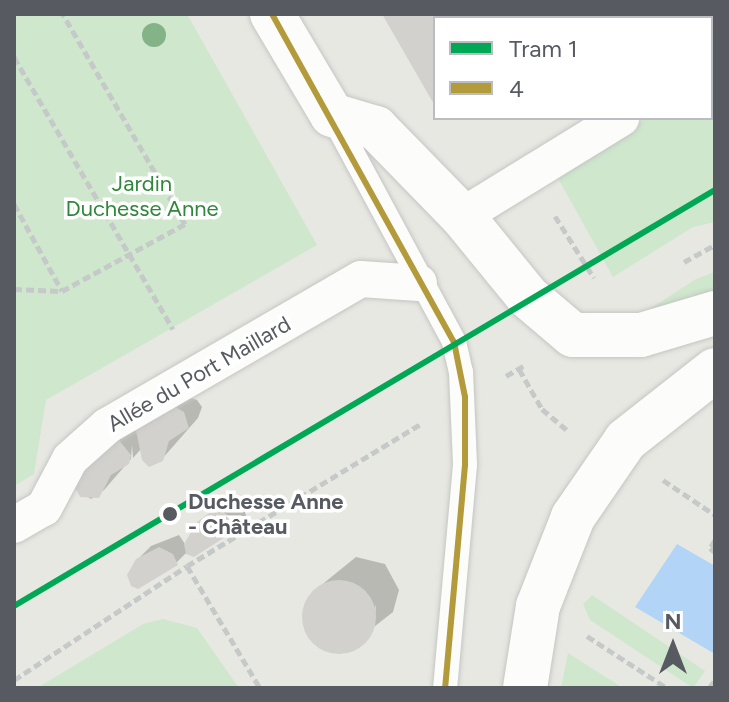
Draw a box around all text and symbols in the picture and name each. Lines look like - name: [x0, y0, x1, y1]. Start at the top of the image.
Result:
- legend: [433, 16, 713, 120]
- text: Tram 1: [509, 34, 578, 63]
- text: 4: [509, 74, 524, 103]
- park label: Jardin Duchesse Anne: [65, 170, 219, 222]
- street label: Allée du Port Maillard: [103, 311, 295, 437]
- place label: Duchesse Anne - Château: [188, 488, 343, 540]
- marker: Duchesse Anne - Château: [159, 503, 181, 525]
- north arrow: [633, 606, 713, 686]
- text: N: [664, 608, 682, 635]

